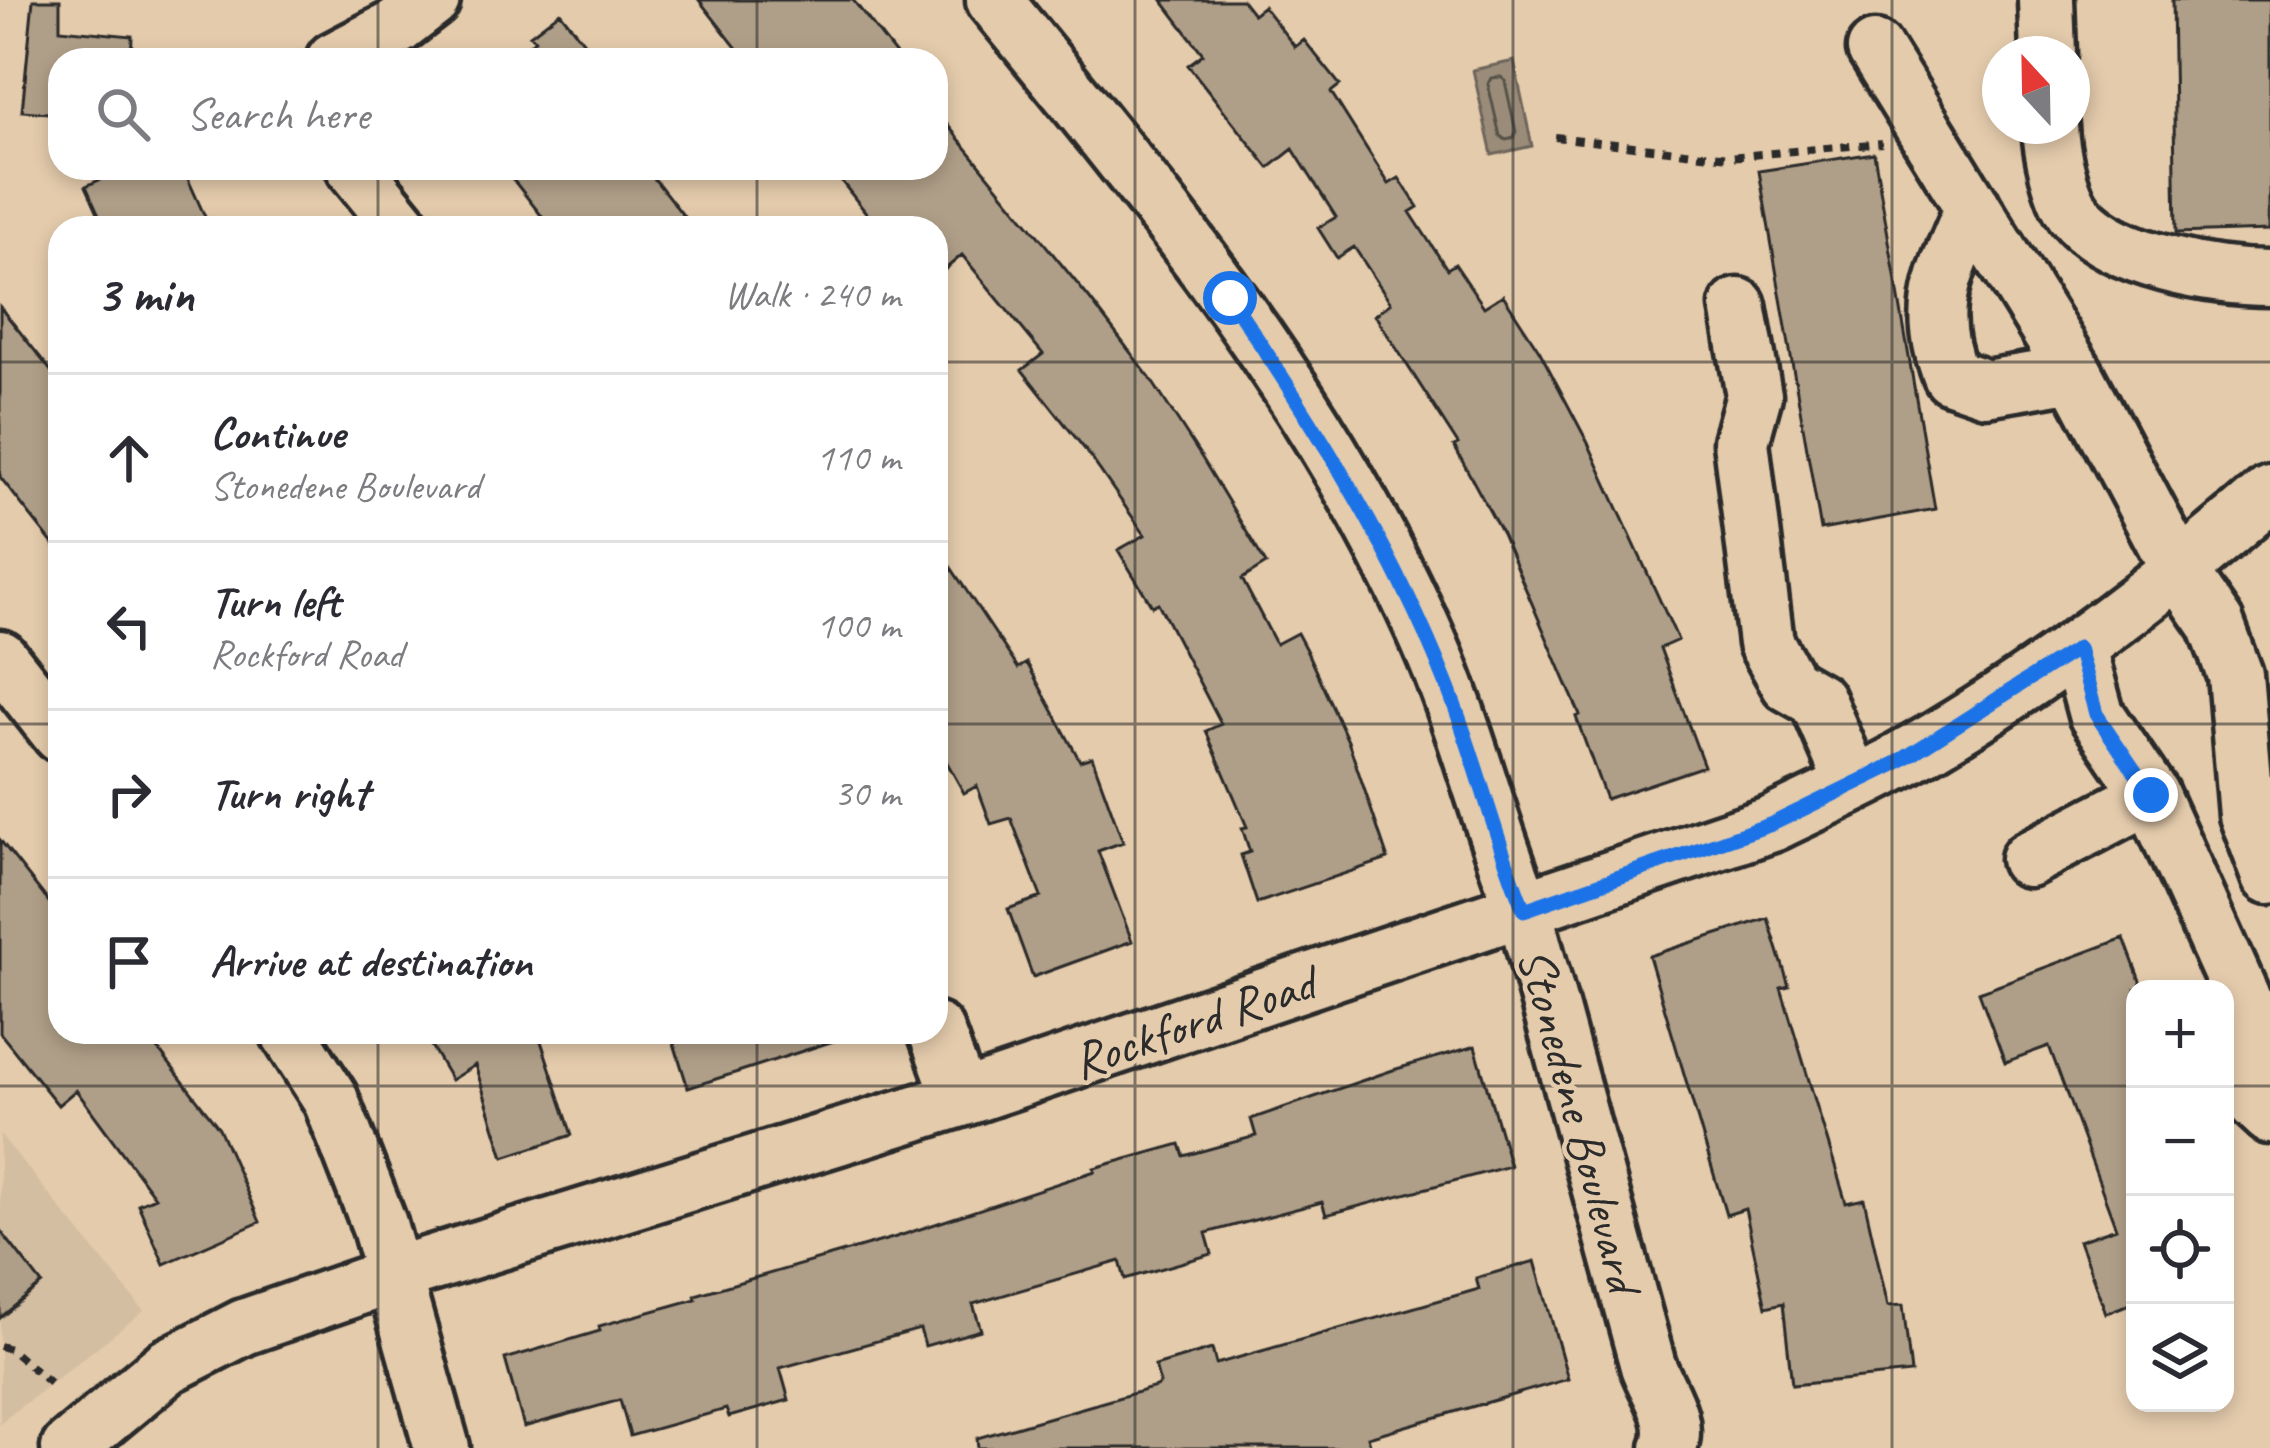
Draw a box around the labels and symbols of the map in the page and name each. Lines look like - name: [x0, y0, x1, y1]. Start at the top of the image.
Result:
- north arrow: [1982, 36, 2090, 144]
- route start: [1203, 271, 1257, 325]
- route end: [2124, 768, 2178, 822]
- street label: Stonedene Boulevard: [1503, 940, 1659, 1306]
- street label: Rockford Road: [1064, 948, 1330, 1093]

